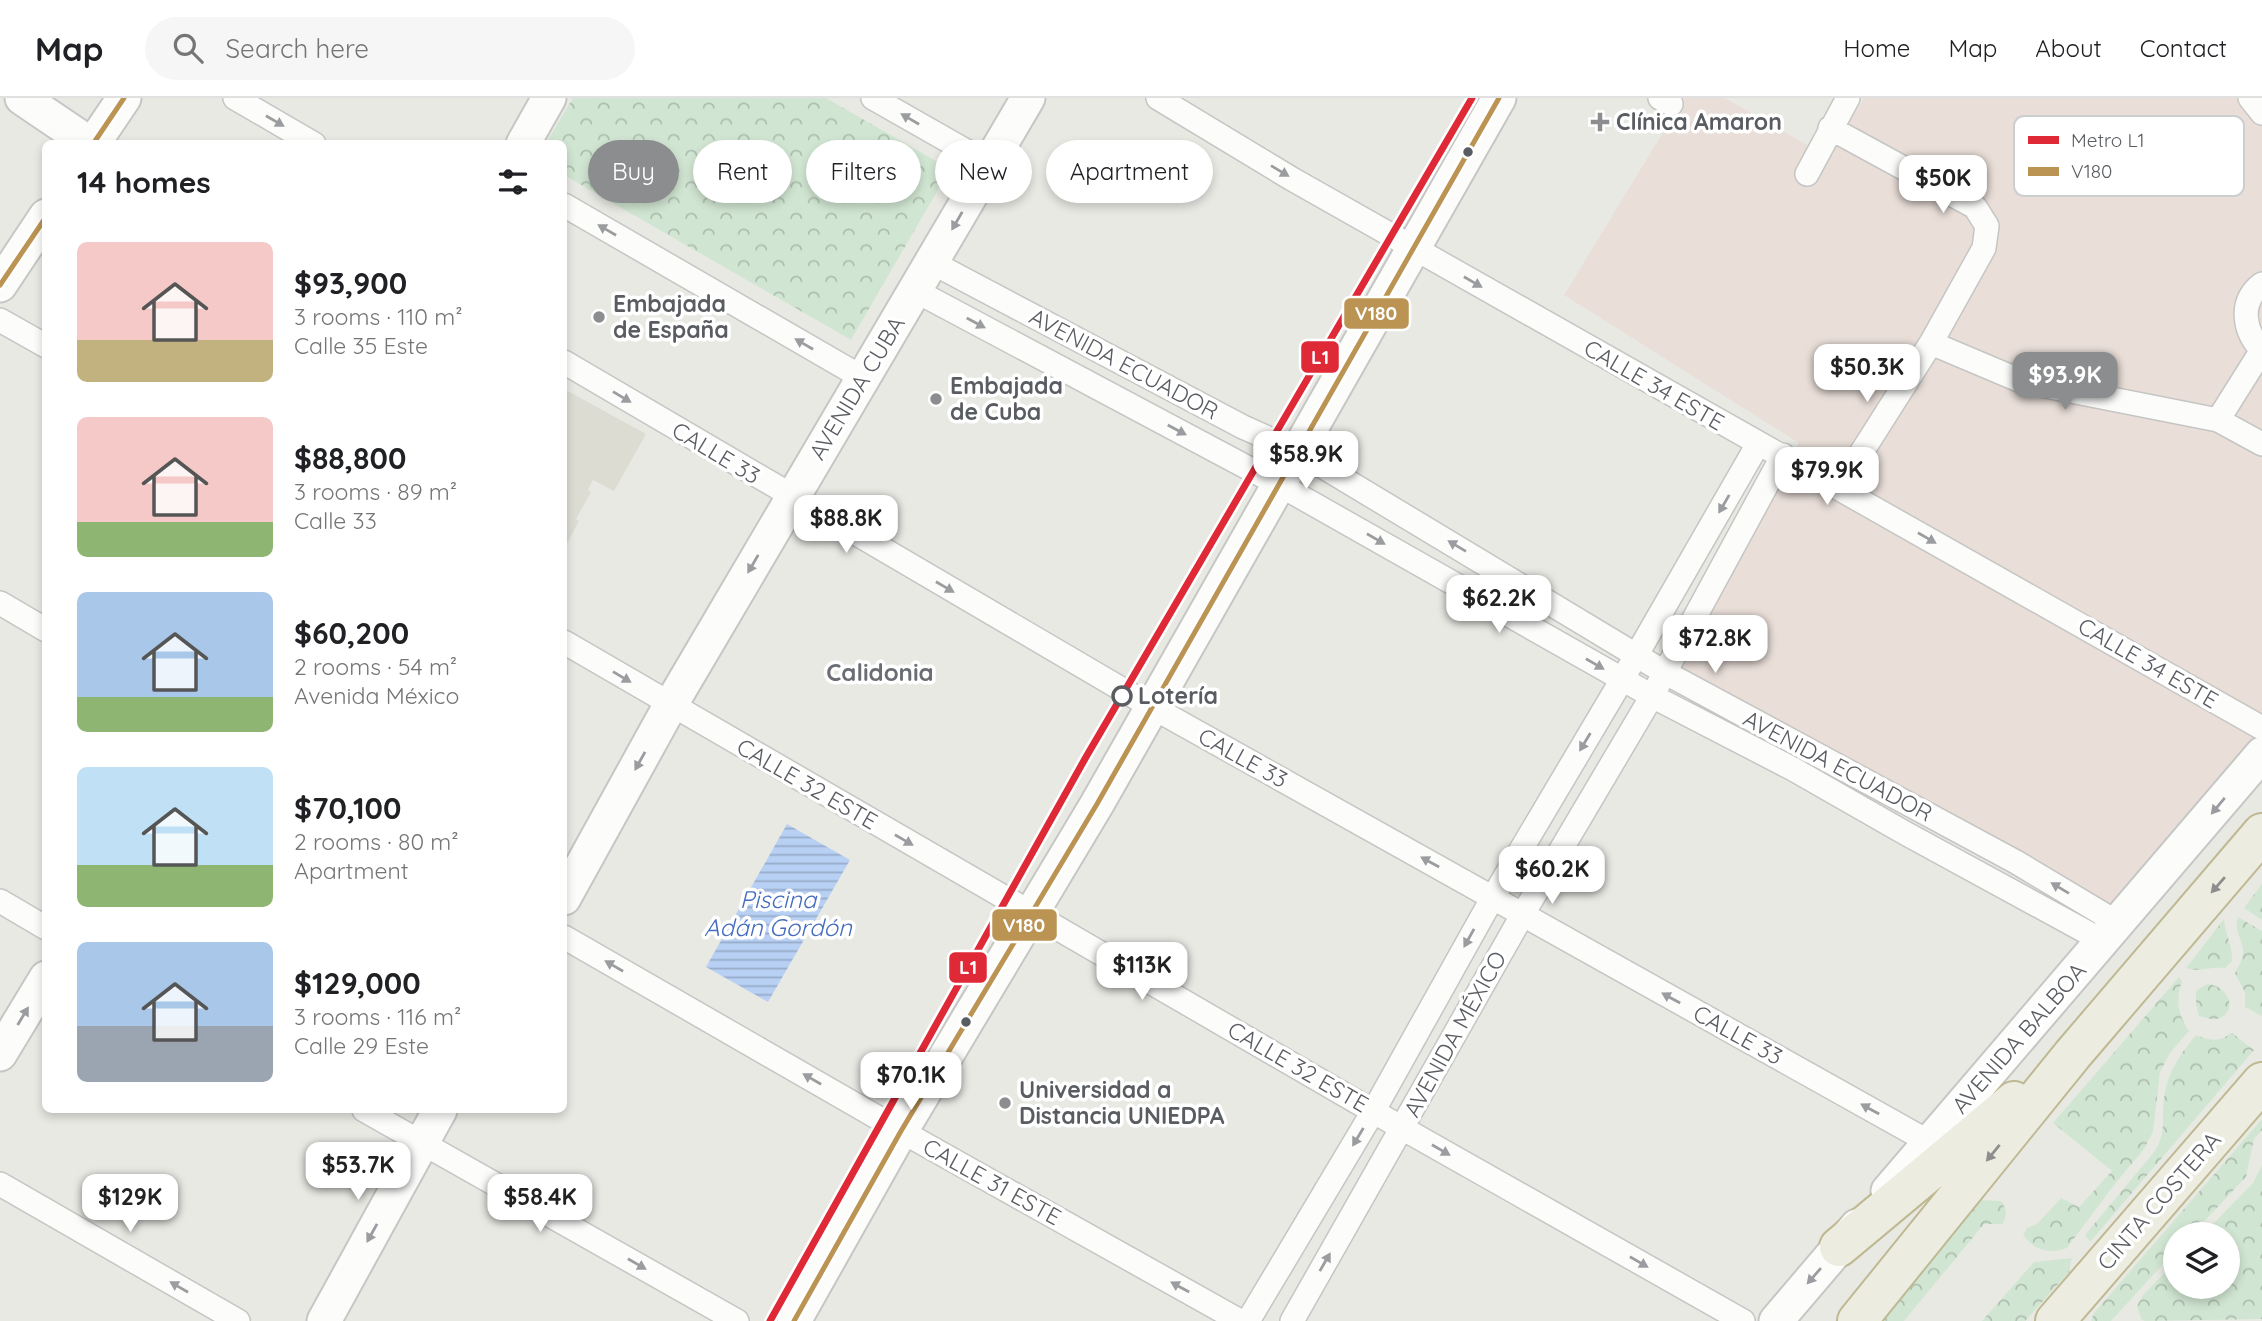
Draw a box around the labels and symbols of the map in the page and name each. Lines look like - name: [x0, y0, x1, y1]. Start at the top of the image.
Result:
- place label: Clínica Amaron: [1616, 107, 1782, 136]
- marker: Clínica Amaron: [1590, 112, 1610, 132]
- one-way arrow: [900, 113, 919, 125]
- one-way arrow: [265, 115, 284, 127]
- legend: [2014, 116, 2244, 196]
- text: Metro L1: [2071, 128, 2145, 152]
- unlabelled marker: [1461, 145, 1475, 159]
- pin: $50K: [1902, 156, 1984, 215]
- text: V180: [2071, 159, 2112, 183]
- one-way arrow: [1270, 165, 1289, 178]
- one-way arrow: [951, 211, 963, 230]
- one-way arrow: [597, 225, 617, 237]
- one-way arrow: [1463, 276, 1483, 288]
- place label: Embajada de España: [613, 289, 729, 344]
- line badge: V180: [1343, 297, 1410, 330]
- street label: AVENIDA ECUADOR: [1025, 301, 1224, 426]
- text: V180: [1355, 301, 1397, 325]
- marker: Embajada de España: [591, 309, 607, 325]
- street label: AVENIDA CUBA: [802, 311, 911, 465]
- one-way arrow: [966, 317, 986, 329]
- street label: CALLE 34 ESTE: [1579, 333, 1730, 436]
- one-way arrow: [795, 338, 814, 350]
- line badge: L1: [1300, 340, 1340, 374]
- pin: $50.3K: [1810, 344, 1924, 404]
- text: L1: [1311, 345, 1329, 369]
- pin: $93.9K: [2008, 352, 2122, 412]
- place label: Embajada de Cuba: [950, 371, 1063, 426]
- one-way arrow: [613, 391, 632, 403]
- marker: Embajada de Cuba: [928, 391, 944, 407]
- street label: CALLE 33: [667, 415, 766, 490]
- one-way arrow: [1167, 424, 1186, 436]
- pin: $58.9K: [1249, 432, 1363, 491]
- pin: $79.9K: [1770, 448, 1884, 507]
- one-way arrow: [1718, 494, 1730, 513]
- pin: $88.8K: [789, 496, 903, 555]
- one-way arrow: [1917, 532, 1937, 544]
- one-way arrow: [1366, 533, 1386, 545]
- one-way arrow: [1447, 540, 1466, 553]
- one-way arrow: [747, 554, 759, 573]
- pin: $62.2K: [1442, 575, 1556, 635]
- one-way arrow: [935, 581, 954, 593]
- street label: CALLE 34 ESTE: [2073, 611, 2224, 714]
- pin: $72.8K: [1658, 616, 1772, 675]
- district label: Calidonia: [826, 657, 934, 687]
- one-way arrow: [1585, 658, 1605, 670]
- one-way arrow: [613, 671, 632, 684]
- place label: Lotería: [1138, 681, 1218, 710]
- marker: Lotería: [1112, 686, 1132, 706]
- street label: AVENIDA ECUADOR: [1739, 703, 1938, 828]
- street label: CALLE 33: [1193, 721, 1293, 794]
- street label: CALLE 32 ESTE: [732, 732, 883, 836]
- one-way arrow: [1578, 733, 1591, 752]
- one-way arrow: [634, 751, 645, 771]
- one-way arrow: [2211, 797, 2226, 815]
- one-way arrow: [895, 834, 914, 846]
- pin: $60.2K: [1495, 846, 1609, 906]
- one-way arrow: [1421, 856, 1440, 868]
- one-way arrow: [2210, 876, 2226, 894]
- one-way arrow: [2050, 882, 2069, 894]
- water label: Piscina Adán Gordón: [704, 884, 853, 942]
- line badge: V180: [991, 908, 1058, 942]
- text: V180: [1003, 913, 1045, 937]
- one-way arrow: [1463, 929, 1475, 948]
- pin: $113K: [1093, 942, 1191, 1002]
- street label: AVENIDA MÉXICO: [1397, 946, 1512, 1122]
- line badge: L1: [948, 951, 988, 984]
- text: L1: [959, 955, 977, 979]
- street label: AVENIDA BALBOA: [1945, 956, 2092, 1119]
- one-way arrow: [605, 960, 624, 972]
- one-way arrow: [1662, 992, 1681, 1004]
- street label: CALLE 33: [1688, 998, 1788, 1071]
- one-way arrow: [16, 1006, 29, 1025]
- unlabelled marker: [959, 1015, 973, 1029]
- street label: CALLE 32 ESTE: [1223, 1015, 1374, 1119]
- pin: $70.1K: [854, 1052, 968, 1112]
- one-way arrow: [802, 1073, 821, 1085]
- place label: Universidad a Distancia UNIEDPA: [1019, 1075, 1225, 1130]
- marker: Universidad a Distancia UNIEDPA: [997, 1095, 1013, 1111]
- one-way arrow: [1860, 1103, 1880, 1115]
- street label: CINTA COSTERA: [2091, 1125, 2227, 1276]
- one-way arrow: [1352, 1127, 1364, 1146]
- street label: CALLE 31 ESTE: [918, 1132, 1066, 1231]
- pin: $53.7K: [301, 1142, 415, 1202]
- one-way arrow: [1431, 1143, 1450, 1156]
- one-way arrow: [1986, 1145, 2001, 1162]
- pin: $129K: [81, 1174, 179, 1234]
- pin: $58.4K: [483, 1174, 597, 1234]
- one-way arrow: [366, 1224, 378, 1244]
- one-way arrow: [1319, 1252, 1332, 1271]
- one-way arrow: [1629, 1256, 1648, 1268]
- one-way arrow: [627, 1258, 646, 1270]
- one-way arrow: [1807, 1267, 1822, 1285]
- one-way arrow: [170, 1281, 189, 1293]
- one-way arrow: [1171, 1281, 1190, 1293]

